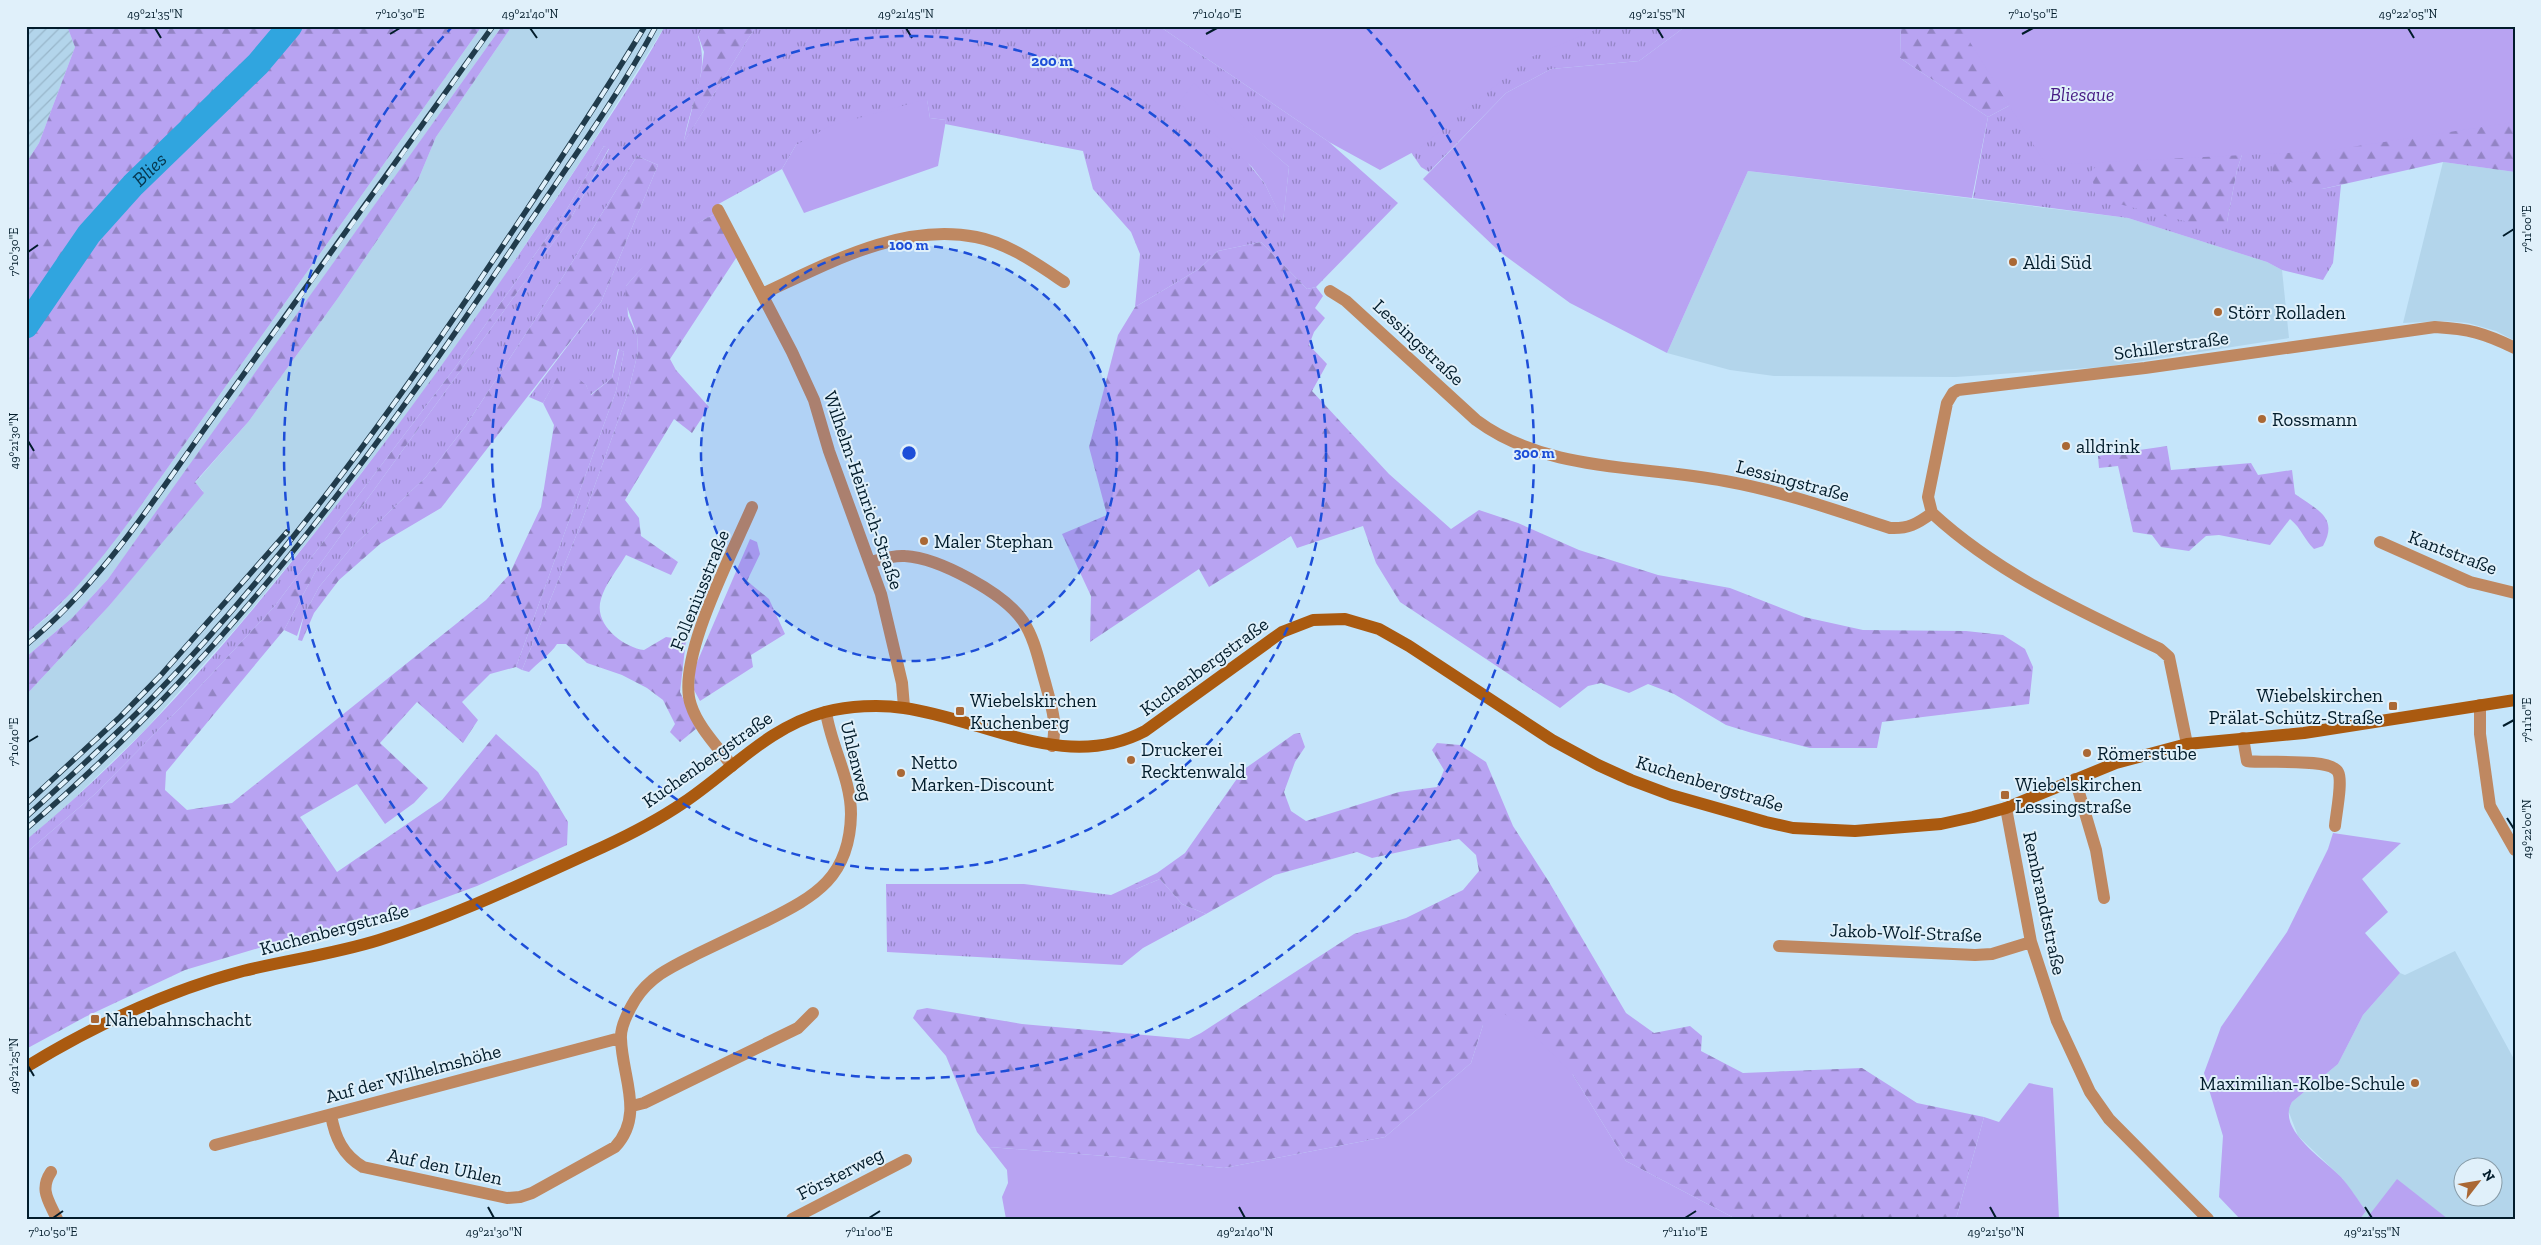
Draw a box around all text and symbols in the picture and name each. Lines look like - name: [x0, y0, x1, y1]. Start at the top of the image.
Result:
- text: 49°21'35"N: [127, 7, 183, 21]
- text: 7°10'30"E: [376, 7, 424, 21]
- text: 49°21'40"N: [502, 7, 558, 21]
- text: 49°21'45"N: [878, 7, 934, 21]
- text: 7°10'40"E: [1193, 7, 1241, 21]
- text: 49°21'55"N: [1629, 7, 1685, 21]
- text: 7°10'50"E: [2009, 7, 2057, 21]
- text: 49°22'05"N: [2379, 7, 2437, 21]
- text: 200 m: [1031, 52, 1073, 70]
- park label: Bliesaue: [2050, 83, 2114, 106]
- water label: Blies: [127, 147, 172, 191]
- text: 7°11'00"E: [2520, 206, 2534, 253]
- text: 7°10'30"E: [7, 228, 21, 276]
- text: 100 m: [889, 236, 929, 254]
- place label: Aldi Süd: [2023, 251, 2092, 274]
- marker: Aldi Süd: [2007, 256, 2019, 268]
- street label: Lessingstraße: [1368, 294, 1469, 391]
- place label: Störr Rolladen: [2228, 301, 2346, 324]
- marker: Störr Rolladen: [2212, 306, 2224, 318]
- street label: Schillerstraße: [2112, 326, 2230, 365]
- street label: Wilhelm-Heinrich-Straße: [819, 388, 908, 593]
- place label: Rossmann: [2272, 408, 2357, 431]
- text: 49°21'30"N: [7, 413, 21, 469]
- marker: Rossmann: [2256, 413, 2268, 425]
- place label: alldrink: [2076, 435, 2140, 458]
- marker: alldrink: [2060, 440, 2072, 452]
- centre of rings: [900, 444, 918, 462]
- text: 300 m: [1513, 444, 1555, 462]
- street label: Lessingstraße: [1734, 454, 1852, 507]
- street label: Kantstraße: [2405, 525, 2500, 580]
- street label: Folleniusstraße: [665, 526, 734, 654]
- place label: Maler Stephan: [934, 530, 1053, 553]
- marker: Maler Stephan: [918, 535, 930, 547]
- street label: Kuchenbergstraße: [1136, 612, 1273, 721]
- place label: Wiebelskirchen Prälat-Schütz-Straße: [2209, 684, 2383, 729]
- place label: Wiebelskirchen Kuchenberg: [970, 689, 1097, 734]
- text: 7°11'10"E: [2520, 698, 2534, 742]
- marker: Wiebelskirchen Prälat-Schütz-Straße: [2387, 700, 2399, 712]
- marker: Wiebelskirchen Kuchenberg: [954, 705, 966, 717]
- street label: Kuchenbergstraße: [638, 706, 777, 813]
- text: 7°10'40"E: [7, 718, 21, 766]
- street label: Uhlenweg: [835, 718, 878, 804]
- place label: Druckerei Recktenwald: [1141, 738, 1246, 783]
- place label: Römerstube: [2097, 742, 2197, 765]
- marker: Römerstube: [2081, 747, 2093, 759]
- street label: Kuchenbergstraße: [1633, 750, 1787, 817]
- place label: Netto Marken-Discount: [911, 751, 1054, 796]
- marker: Druckerei Recktenwald: [1125, 754, 1137, 766]
- marker: Netto Marken-Discount: [895, 767, 907, 779]
- place label: Wiebelskirchen Lessingstraße: [2015, 773, 2142, 818]
- marker: Wiebelskirchen Lessingstraße: [1999, 789, 2011, 801]
- text: 49°22'00"N: [2520, 799, 2534, 859]
- street label: Rembrandtstraße: [2018, 829, 2071, 977]
- street label: Kuchenbergstraße: [257, 899, 411, 960]
- street label: Jakob-Wolf-Straße: [1830, 918, 1982, 947]
- place label: Nahebahnschacht: [105, 1008, 252, 1031]
- marker: Nahebahnschacht: [89, 1013, 101, 1025]
- text: 49°21'25"N: [7, 1038, 21, 1094]
- street label: Auf der Wilhelmshöhe: [323, 1039, 504, 1108]
- place label: Maximilian-Kolbe-Schule: [2200, 1072, 2405, 1095]
- marker: Maximilian-Kolbe-Schule: [2409, 1077, 2421, 1089]
- street label: Försterweg: [793, 1142, 888, 1205]
- street label: Auf den Uhlen: [385, 1143, 504, 1190]
- north arrow: [2454, 1158, 2504, 1208]
- text: N: [2479, 1167, 2499, 1185]
- text: 7°10'50"E: [29, 1225, 77, 1239]
- text: 49°21'30"N: [466, 1225, 522, 1239]
- text: 7°11'00"E: [846, 1225, 893, 1239]
- text: 49°21'40"N: [1217, 1225, 1273, 1239]
- text: 7°11'10"E: [1663, 1225, 1707, 1239]
- text: 49°21'50"N: [1968, 1225, 2025, 1239]
- text: 49°21'55"N: [2344, 1225, 2400, 1239]

